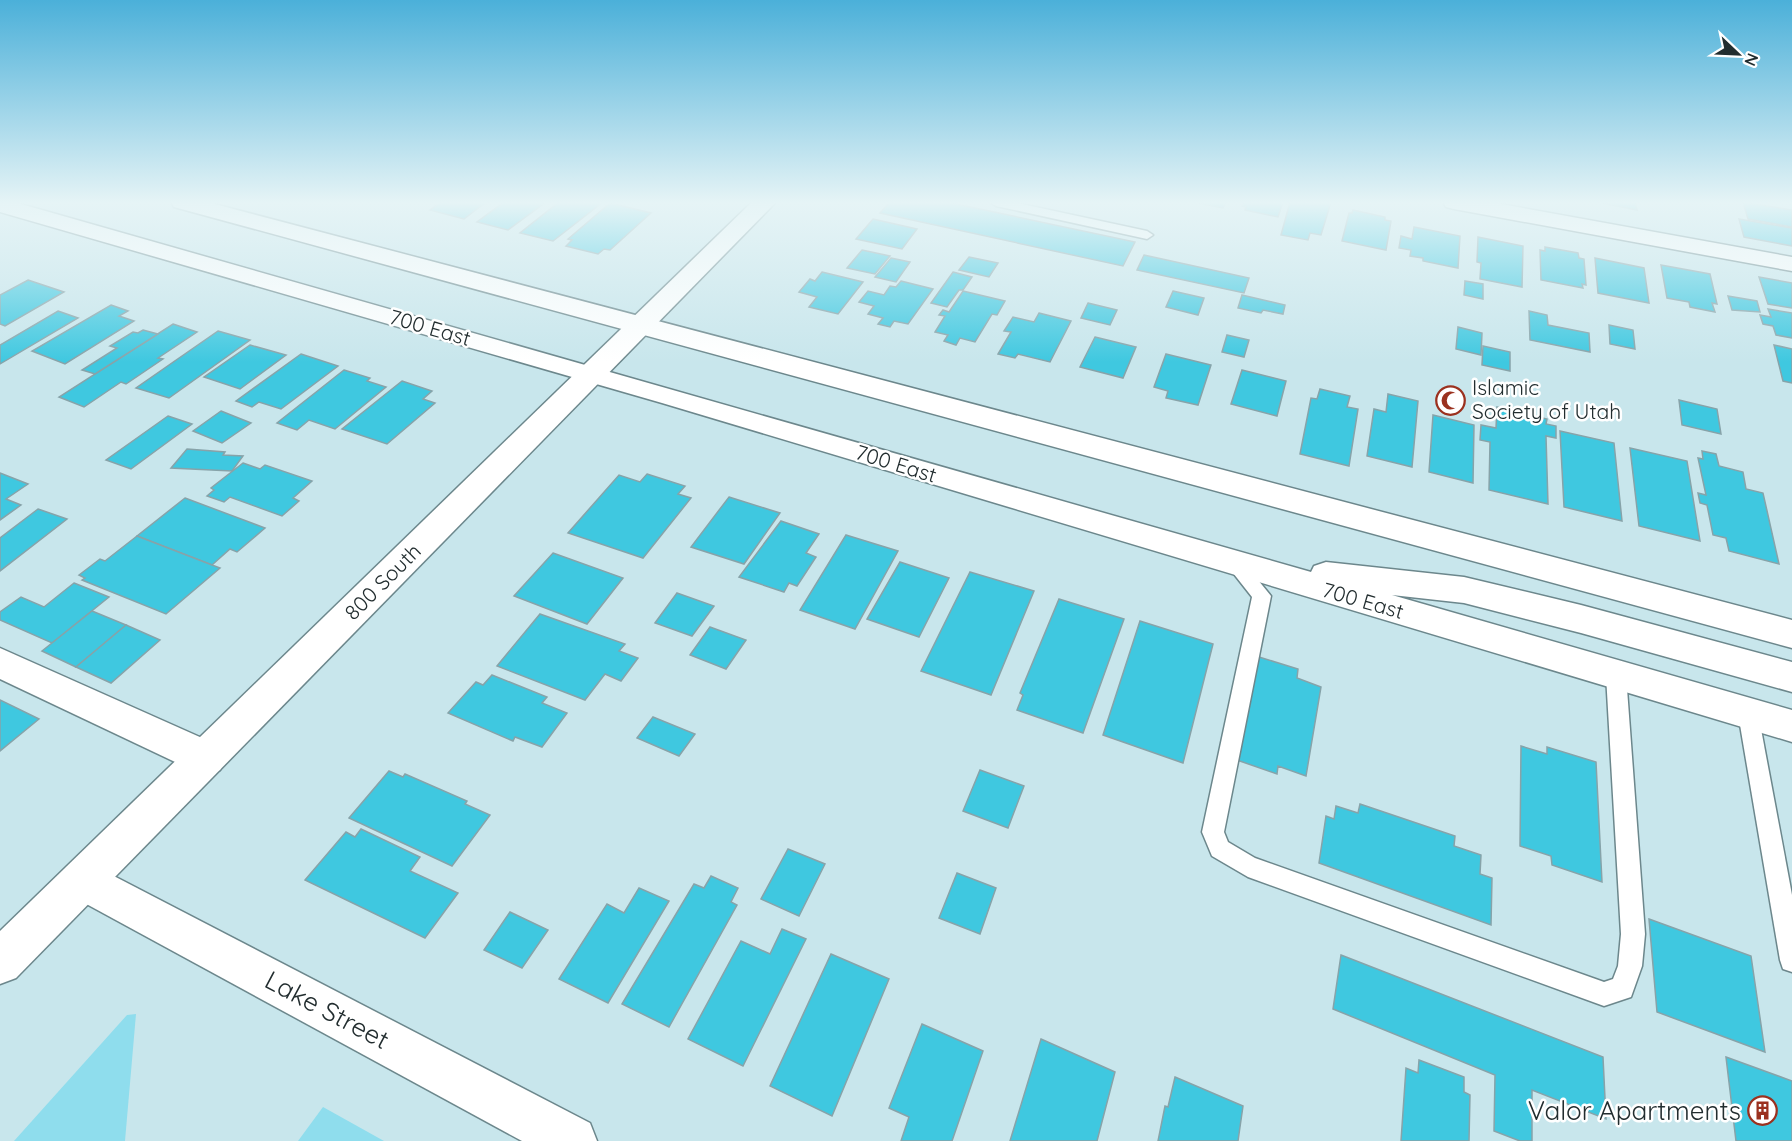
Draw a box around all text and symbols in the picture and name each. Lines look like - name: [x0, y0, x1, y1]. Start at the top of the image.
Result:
- north arrow: [1708, 24, 1768, 84]
- text: N: [1740, 51, 1763, 69]
- street label: 700 East: [387, 303, 474, 351]
- place label: Islamic Society of Utah: [1472, 374, 1621, 424]
- mosque icon: Islamic Society of Utah: [1435, 384, 1467, 416]
- street label: 700 East: [853, 438, 940, 488]
- street label: 800 South: [339, 538, 426, 625]
- street label: 700 East: [1320, 576, 1407, 624]
- street label: Lake Street: [260, 963, 395, 1056]
- place label: Valor Apartments: [1528, 1094, 1741, 1127]
- building icon: Valor Apartments: [1746, 1095, 1778, 1127]

